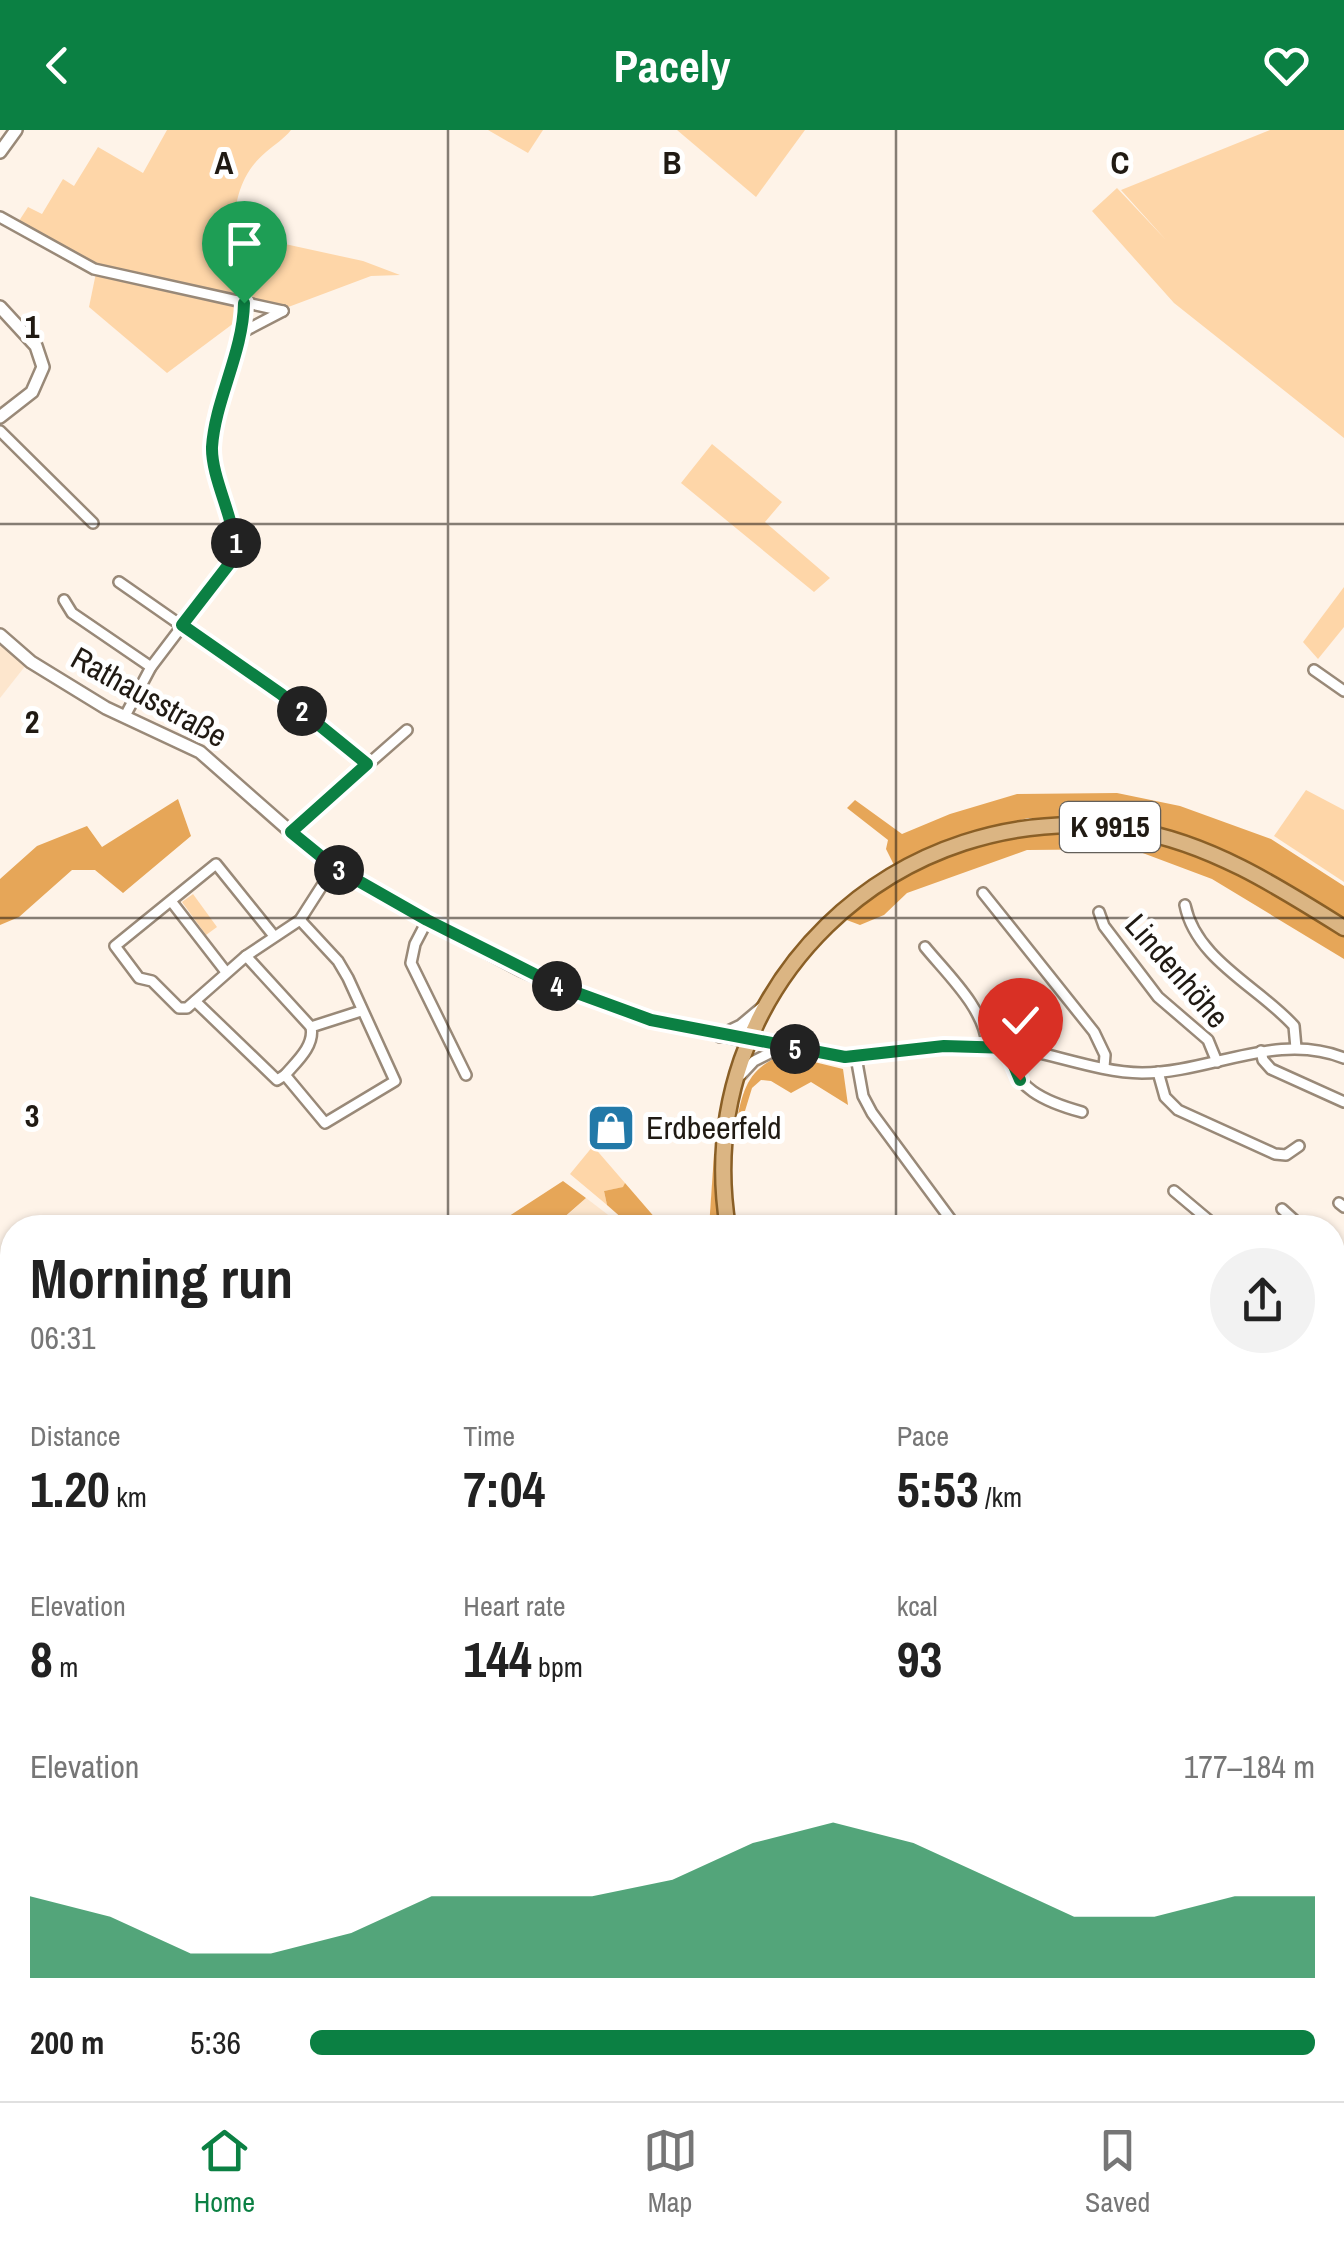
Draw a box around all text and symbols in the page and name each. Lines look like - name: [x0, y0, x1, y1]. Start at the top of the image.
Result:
- text: Pacely: [614, 35, 730, 96]
- icon: back: [30, 38, 85, 93]
- icon: heart: [1259, 38, 1314, 93]
- text: A: [215, 141, 234, 184]
- text: B: [663, 141, 681, 184]
- text: C: [1111, 141, 1129, 184]
- pin: [202, 201, 287, 304]
- icon: arrive: [217, 216, 272, 271]
- text: 1: [25, 305, 40, 348]
- pin: 1: [211, 518, 261, 568]
- text: 1: [230, 524, 242, 562]
- street label: Rathausstraße: [64, 636, 235, 757]
- pin: 2: [277, 686, 327, 736]
- text: 2: [296, 692, 308, 730]
- text: 2: [25, 700, 39, 743]
- road number: K 9915: [1060, 802, 1160, 852]
- pin: 3: [314, 845, 364, 895]
- text: 3: [333, 851, 345, 889]
- street label: Lindenhöhe: [1116, 904, 1239, 1037]
- pin: 4: [532, 961, 582, 1011]
- text: 4: [551, 967, 563, 1005]
- pin: [978, 978, 1063, 1081]
- icon: check: [993, 993, 1048, 1048]
- pin: 5: [770, 1024, 820, 1074]
- text: 5: [789, 1030, 801, 1068]
- text: 3: [25, 1094, 39, 1137]
- shop icon: Erdbeerfeld: [585, 1102, 637, 1154]
- place label: Erdbeerfeld: [646, 1106, 782, 1149]
- text: Morning run: [30, 1241, 293, 1315]
- button: share: [1210, 1248, 1315, 1353]
- text: 06:31: [30, 1316, 96, 1359]
- text: Distance: [30, 1417, 121, 1455]
- text: Time: [463, 1417, 515, 1455]
- text: Pace: [897, 1417, 949, 1455]
- text: 1.20: [30, 1455, 110, 1523]
- text: 7:04: [463, 1455, 545, 1523]
- text: 5:53: [897, 1455, 979, 1523]
- text: km: [110, 1478, 147, 1516]
- text: /km: [979, 1478, 1022, 1516]
- text: Elevation: [30, 1587, 126, 1625]
- text: Heart rate: [463, 1587, 565, 1625]
- text: kcal: [897, 1587, 937, 1625]
- text: 8: [30, 1625, 53, 1693]
- text: 144: [463, 1625, 532, 1693]
- text: 93: [897, 1625, 942, 1693]
- text: m: [53, 1648, 78, 1686]
- text: bpm: [532, 1648, 583, 1686]
- text: Elevation: [30, 1745, 139, 1788]
- text: 177–184 m: [1184, 1745, 1315, 1788]
- text: 200 m: [30, 2021, 104, 2064]
- text: 5:36: [190, 2021, 241, 2064]
- tab: Home: [194, 2123, 255, 2221]
- tab: Map: [643, 2123, 698, 2221]
- tab: Saved: [1085, 2123, 1150, 2221]

